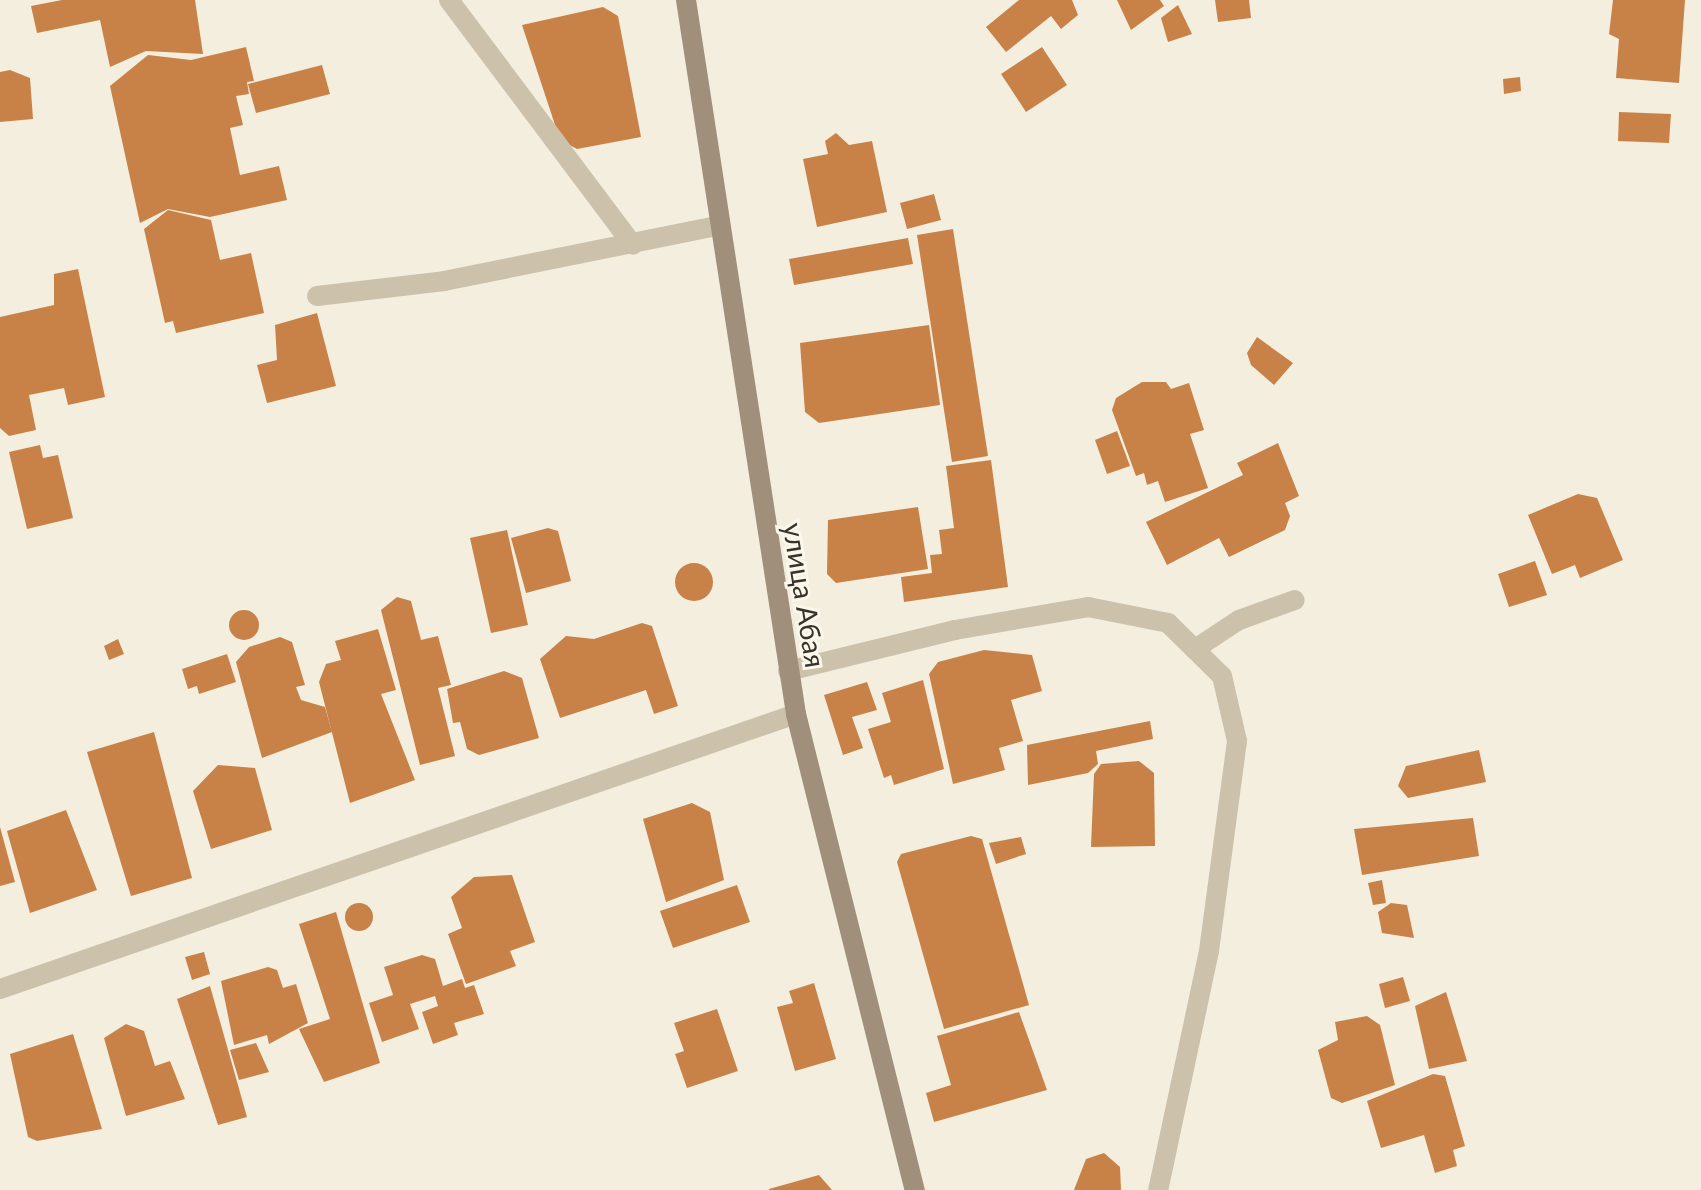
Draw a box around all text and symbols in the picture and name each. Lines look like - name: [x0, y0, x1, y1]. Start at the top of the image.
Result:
- street label: улица Абая: [777, 520, 833, 670]

